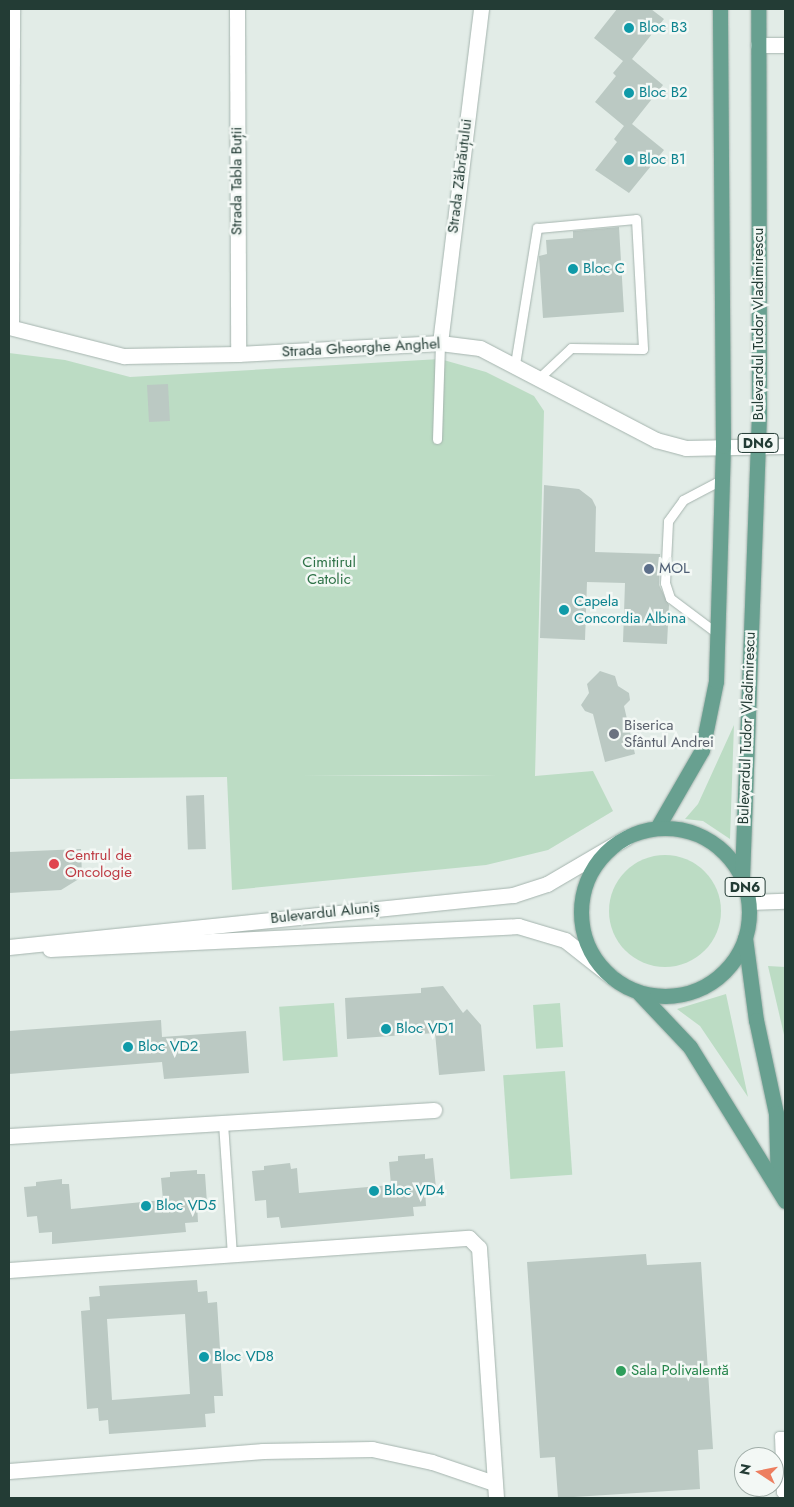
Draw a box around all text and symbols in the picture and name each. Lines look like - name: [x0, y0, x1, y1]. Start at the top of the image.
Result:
- place label: Bloc B3: [639, 19, 687, 37]
- marker: Bloc B3: [623, 22, 635, 34]
- place label: Bloc B2: [639, 84, 688, 102]
- marker: Bloc B2: [623, 87, 635, 99]
- street label: Strada Zăbrăuțului: [444, 118, 476, 234]
- street label: Strada Tabla Buții: [228, 127, 246, 235]
- place label: Bloc B1: [639, 151, 686, 169]
- marker: Bloc B1: [623, 154, 635, 166]
- street label: Bulevardul Tudor Vladimirescu: [750, 228, 768, 420]
- place label: Bloc C: [583, 260, 625, 278]
- marker: Bloc C: [567, 263, 579, 275]
- street label: Strada Gheorghe Anghel: [281, 335, 441, 361]
- road number: DN6: [737, 432, 779, 454]
- park label: Cimitirul Catolic: [302, 553, 356, 588]
- place label: MOL: [659, 560, 690, 578]
- marker: MOL: [643, 563, 655, 575]
- place label: Capela Concordia Albina: [574, 592, 686, 627]
- marker: Capela Concordia Albina: [558, 604, 570, 616]
- street label: Bulevardul Tudor Vladimirescu: [735, 631, 759, 825]
- place label: Biserica Sfântul Andrei: [624, 716, 714, 751]
- marker: Biserica Sfântul Andrei: [608, 728, 620, 740]
- place label: Centrul de Oncologie: [65, 846, 132, 881]
- marker: Centrul de Oncologie: [47, 857, 61, 871]
- road number: DN6: [724, 876, 766, 899]
- street label: Bulevardul Aluniș: [270, 898, 380, 928]
- place label: Bloc VD1: [396, 1020, 455, 1038]
- marker: Bloc VD1: [380, 1023, 392, 1035]
- place label: Bloc VD2: [138, 1038, 198, 1056]
- marker: Bloc VD2: [122, 1041, 134, 1053]
- place label: Bloc VD4: [384, 1182, 445, 1200]
- marker: Bloc VD4: [368, 1185, 380, 1197]
- place label: Bloc VD5: [156, 1197, 216, 1215]
- marker: Bloc VD5: [140, 1200, 152, 1212]
- place label: Bloc VD8: [214, 1348, 274, 1366]
- marker: Bloc VD8: [198, 1351, 210, 1363]
- place label: Sala Polivalentă: [631, 1362, 729, 1380]
- marker: Sala Polivalentă: [615, 1365, 627, 1377]
- north arrow: [734, 1447, 784, 1497]
- text: N: [734, 1462, 756, 1477]

